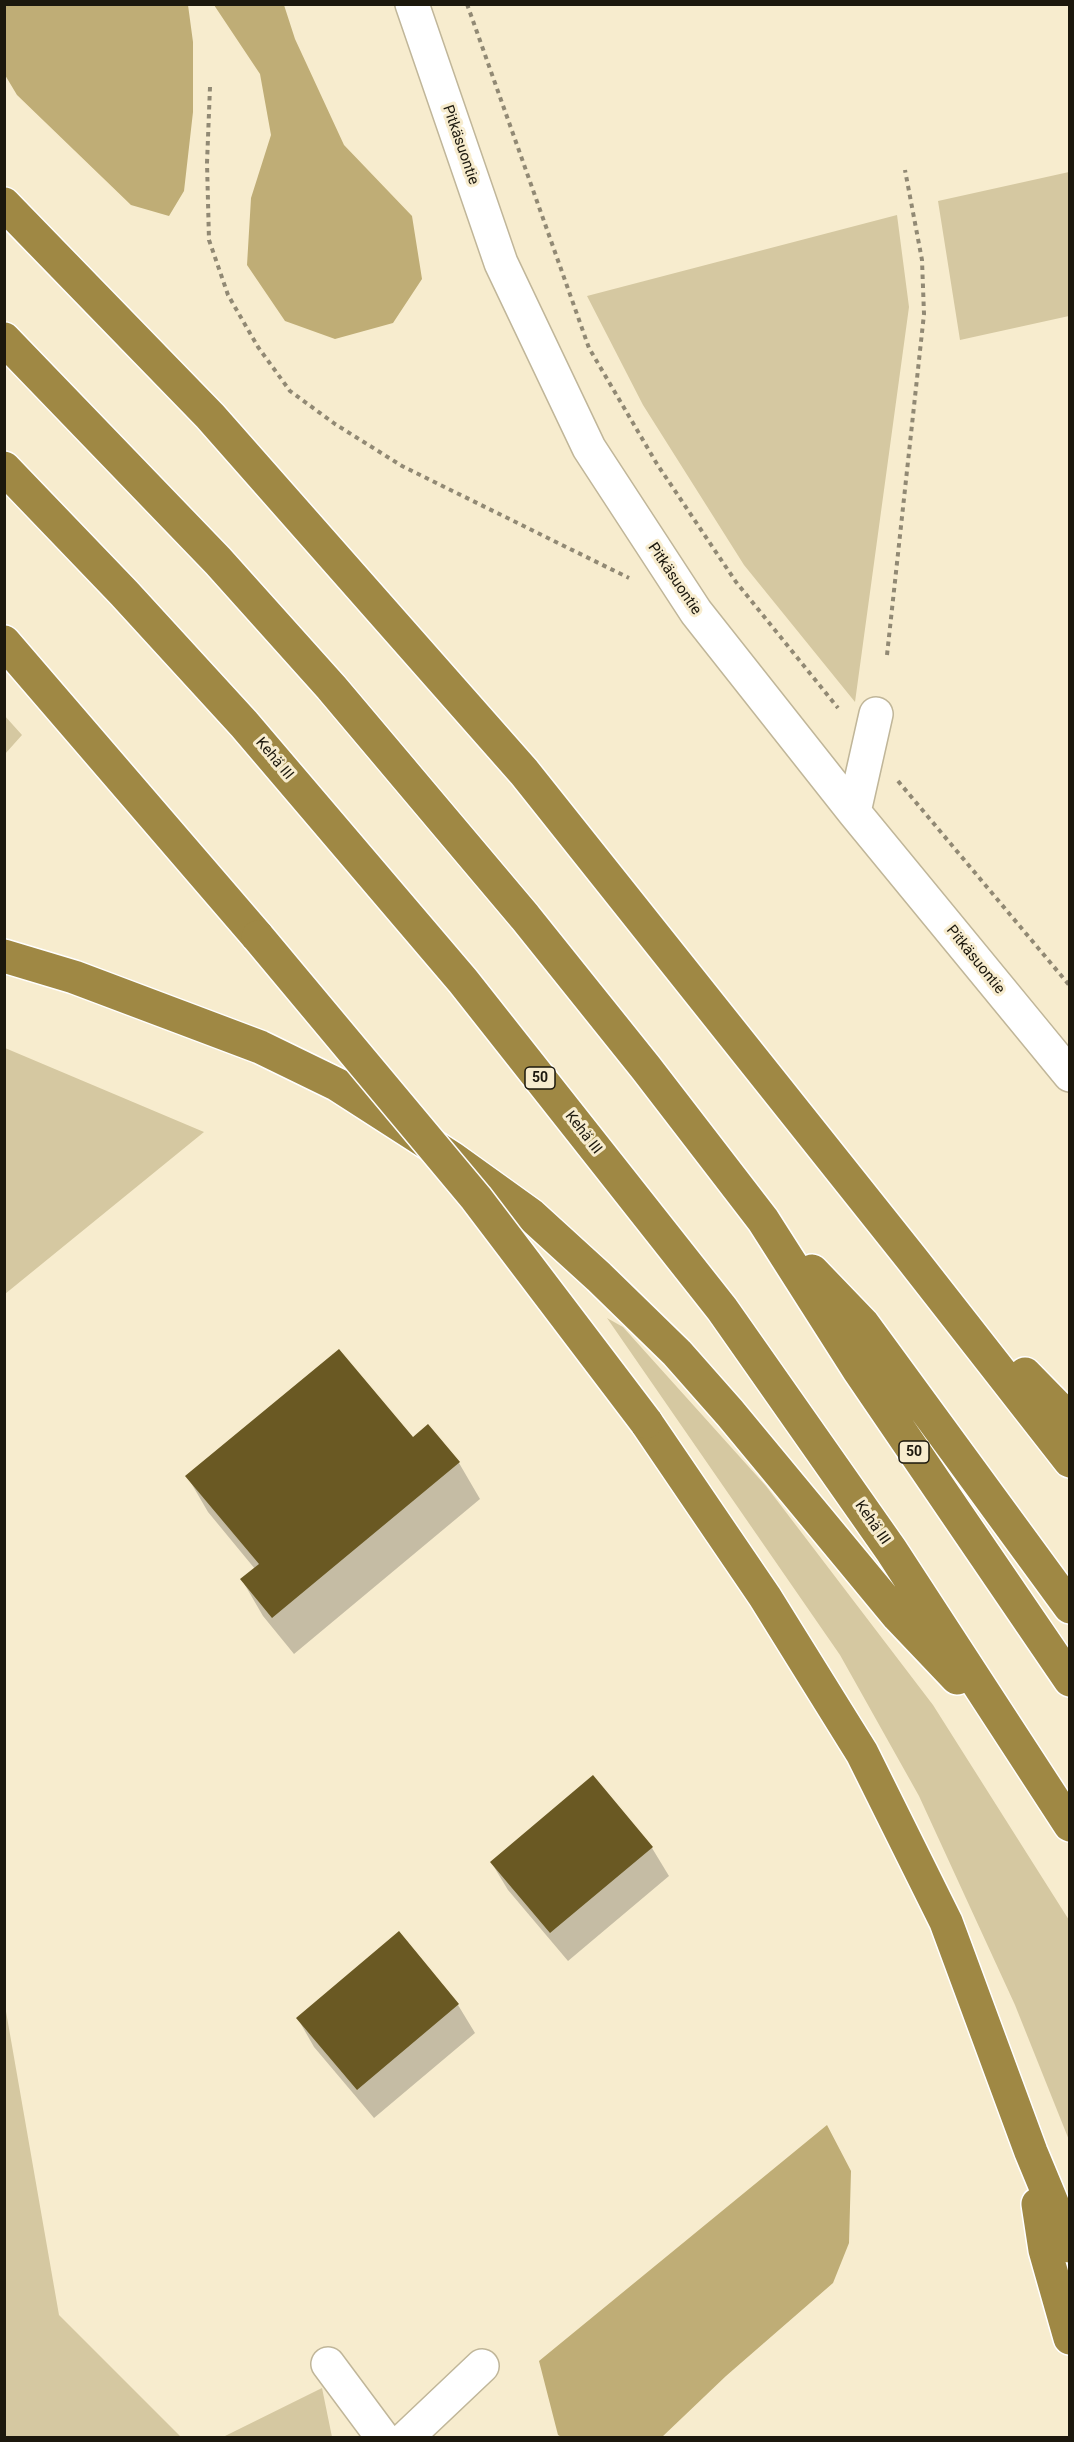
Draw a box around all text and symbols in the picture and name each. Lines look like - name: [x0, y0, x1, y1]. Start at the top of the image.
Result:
- street label: Pitkäsuontie: [438, 103, 482, 187]
- street label: Pitkäsuontie: [643, 540, 705, 618]
- street label: Kehä III: [251, 734, 297, 784]
- street label: Pitkäsuontie: [942, 922, 1008, 998]
- road number: 50: [525, 1067, 555, 1089]
- street label: Kehä III: [561, 1108, 605, 1158]
- road number: 50: [899, 1441, 929, 1463]
- street label: Kehä III: [850, 1498, 894, 1548]

